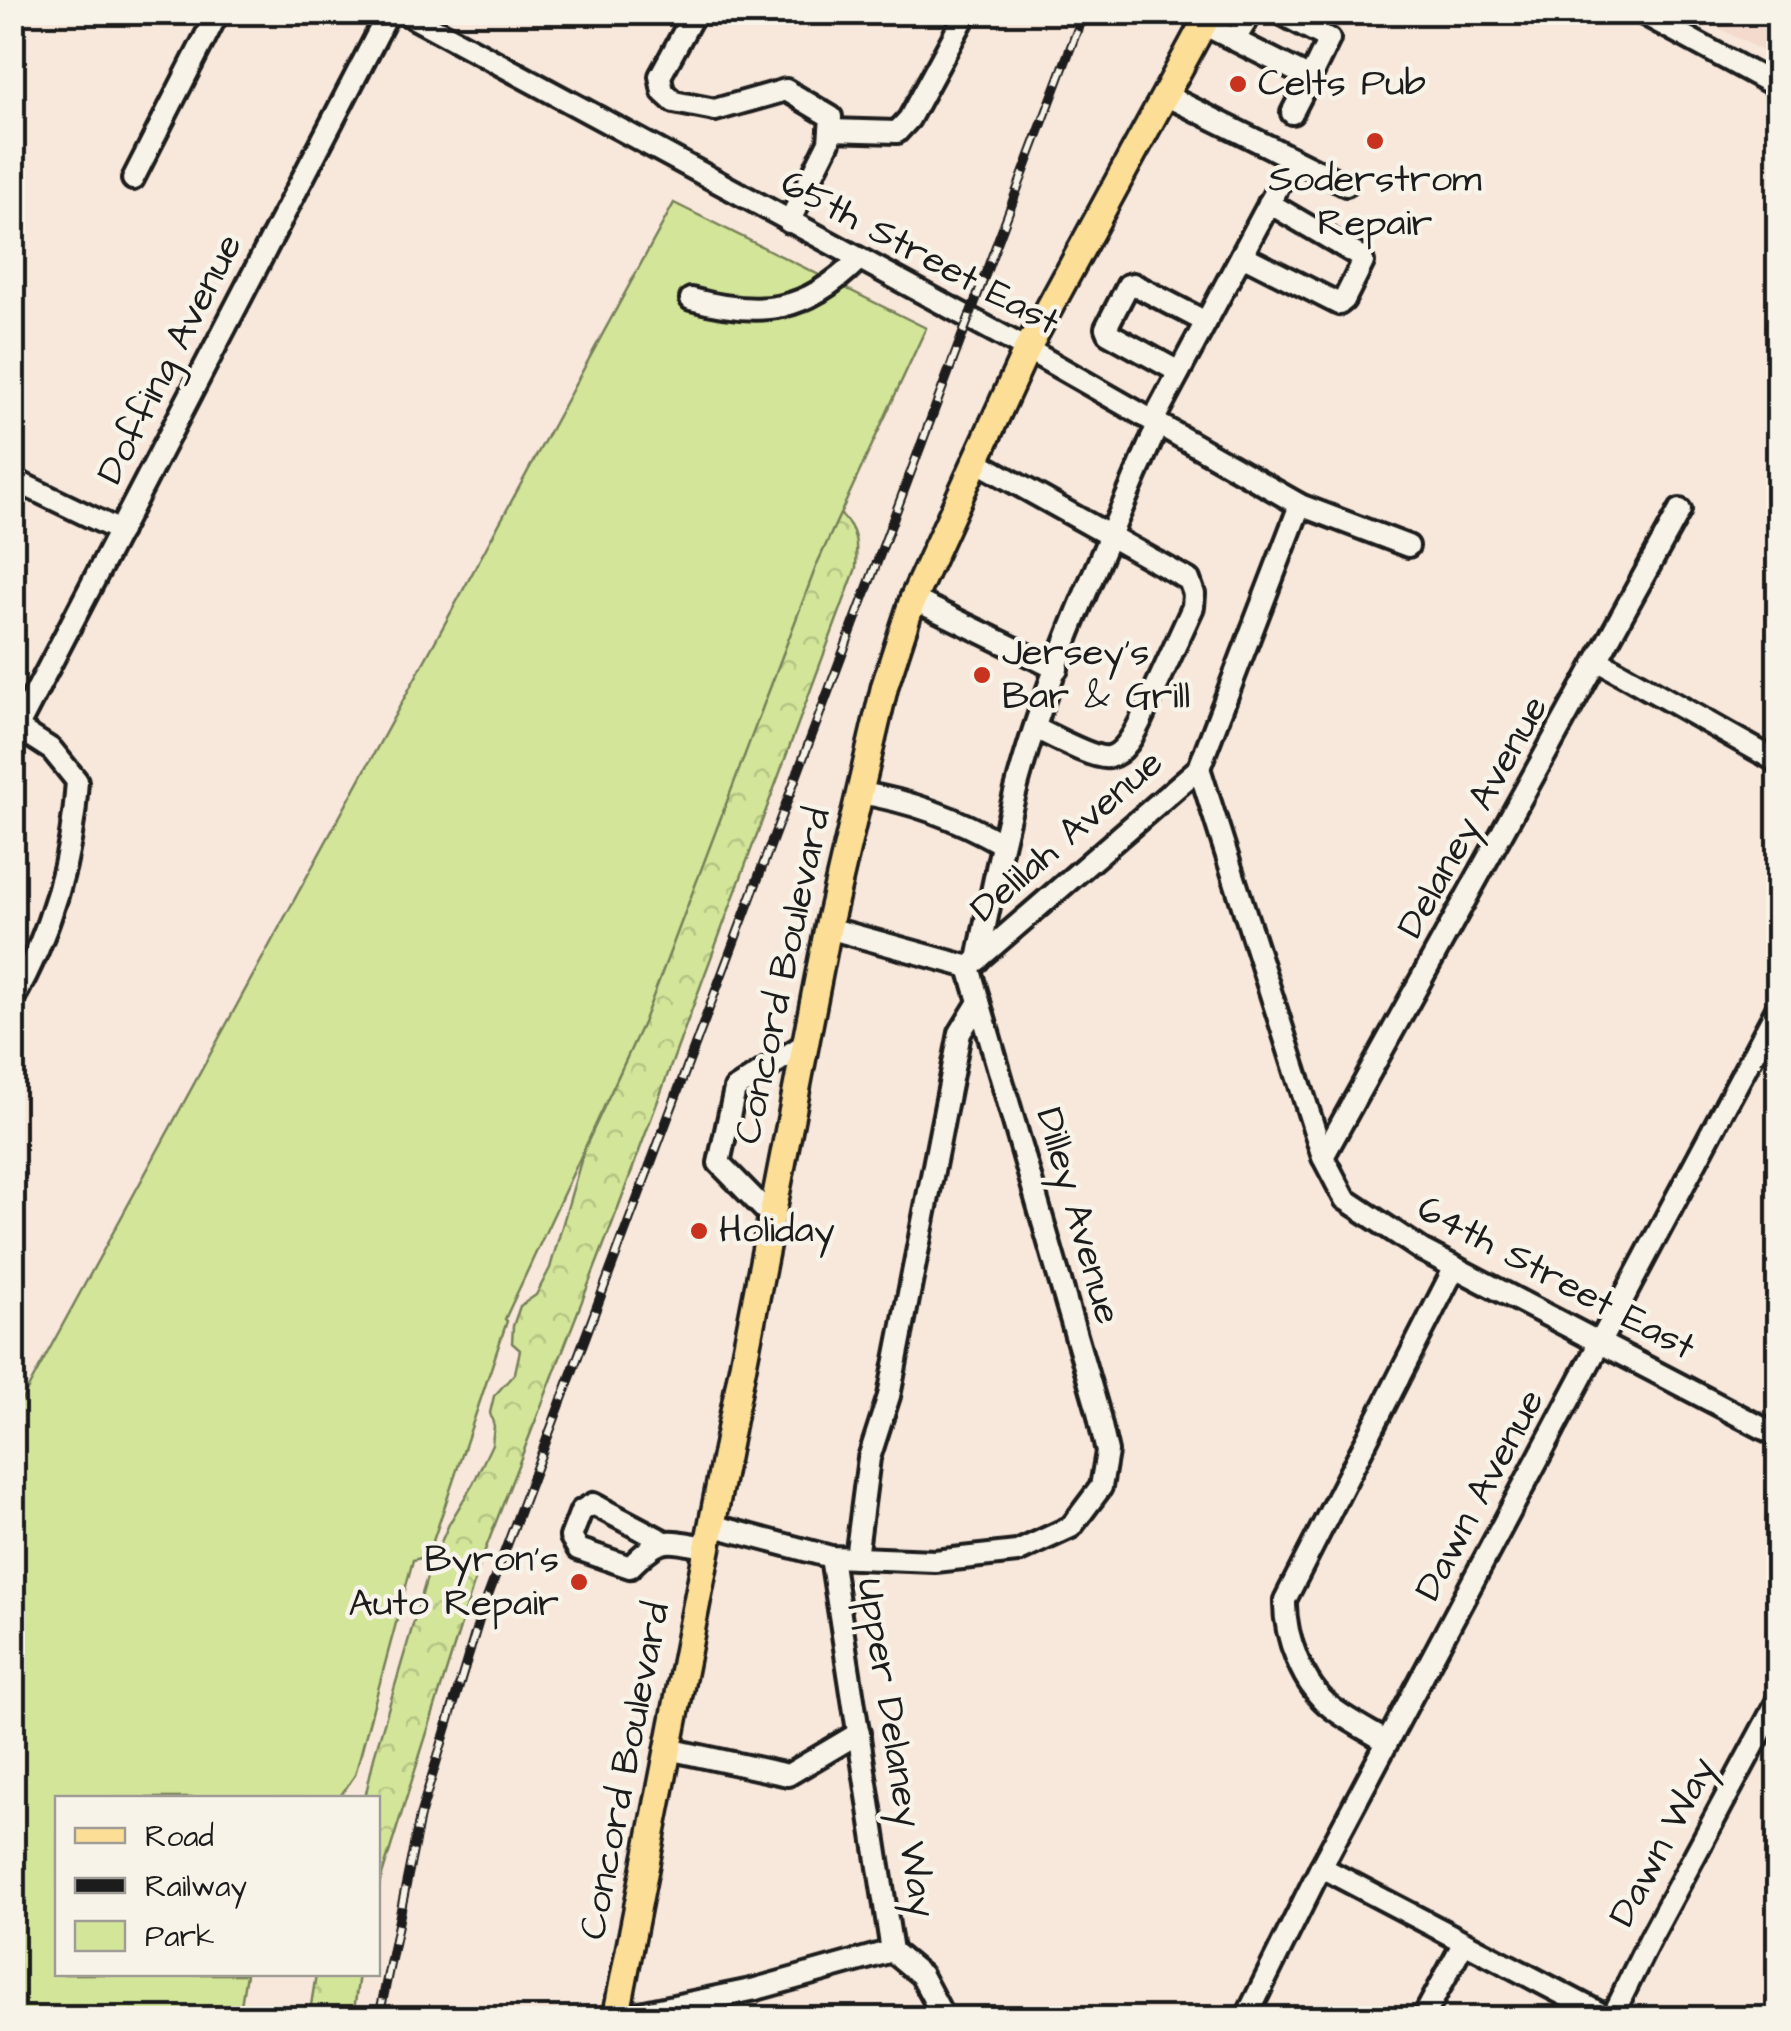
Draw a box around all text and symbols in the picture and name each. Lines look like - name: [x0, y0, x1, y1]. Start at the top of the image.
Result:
- place label: Celts Pub: [1258, 58, 1426, 110]
- marker: Celts Pub: [1227, 73, 1249, 95]
- marker: Soderstrom Repair: [1364, 130, 1386, 152]
- place label: Soderstrom Repair: [1268, 154, 1482, 250]
- street label: 65th Street East: [771, 158, 1069, 348]
- street label: Doffing Avenue: [85, 225, 255, 493]
- place label: Jersey's Bar & Grill: [1002, 627, 1190, 723]
- marker: Jersey's Bar & Grill: [971, 664, 993, 686]
- street label: Delaney Avenue: [1385, 686, 1562, 948]
- street label: Delilah Avenue: [959, 738, 1175, 934]
- street label: Concord Boulevard: [722, 803, 844, 1149]
- street label: Dilley Avenue: [1021, 1102, 1134, 1330]
- street label: 64th Street East: [1408, 1183, 1704, 1373]
- place label: Holiday: [719, 1205, 835, 1258]
- marker: Holiday: [688, 1220, 710, 1242]
- street label: Dawn Avenue: [1402, 1380, 1558, 1610]
- place label: Byron's Auto Repair: [349, 1534, 559, 1630]
- marker: Byron's Auto Repair: [568, 1571, 590, 1593]
- street label: Upper Delaney Way: [843, 1575, 948, 1921]
- street label: Concord Boulevard: [567, 1598, 683, 1944]
- street label: Dawn Way: [1597, 1748, 1730, 1936]
- legend: [55, 1796, 380, 1976]
- text: Road: [145, 1816, 214, 1858]
- text: Railway: [145, 1866, 247, 1909]
- text: Park: [145, 1916, 214, 1958]

